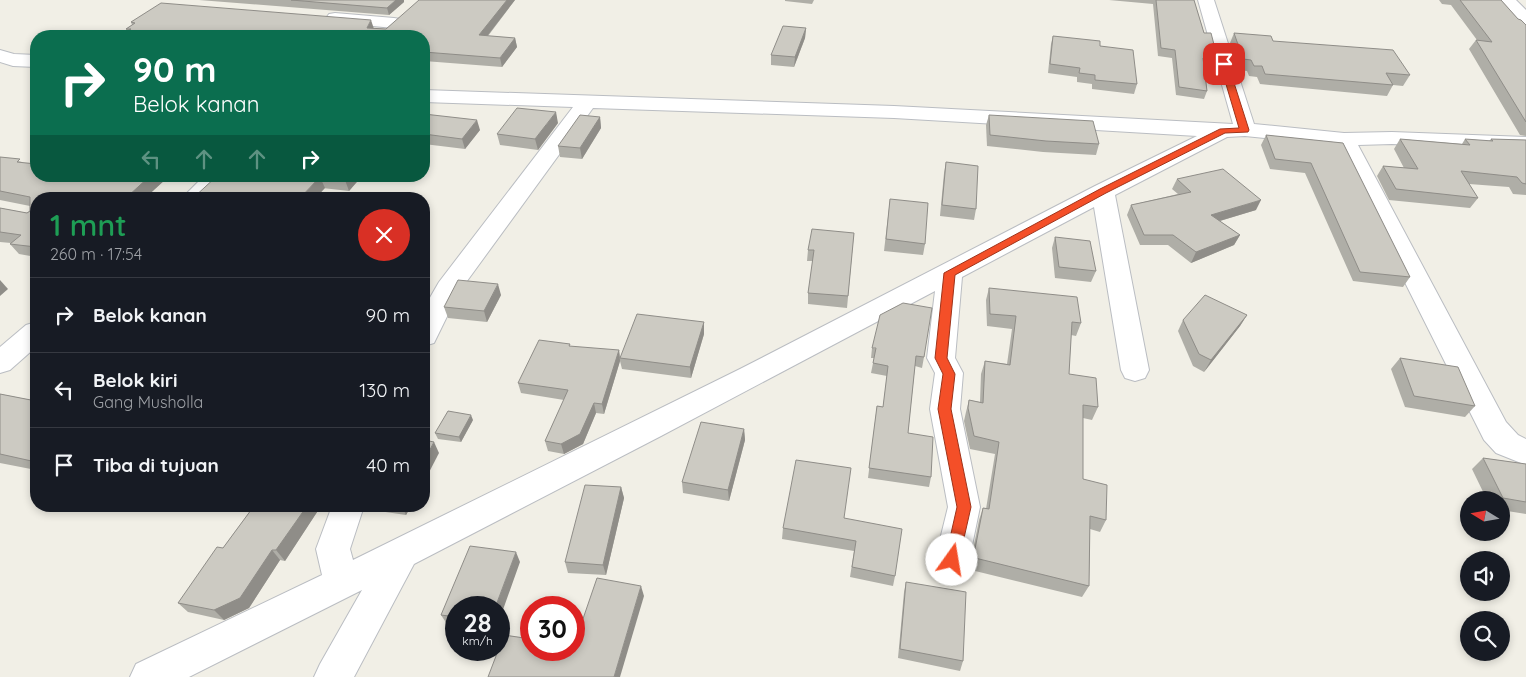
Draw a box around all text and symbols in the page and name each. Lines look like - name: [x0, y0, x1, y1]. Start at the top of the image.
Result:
- pin: [1203, 43, 1245, 85]
- text: 90 m: [133, 47, 216, 91]
- icon: right: [50, 50, 115, 115]
- icon: arrive: [1210, 50, 1238, 78]
- text: Belok kanan: [133, 90, 259, 118]
- icon: left: [137, 145, 165, 173]
- icon: ahead: [190, 145, 218, 173]
- icon: ahead: [243, 145, 271, 173]
- icon: right: [296, 145, 324, 173]
- text: 1 mnt: [50, 206, 127, 244]
- button: close: [358, 209, 410, 261]
- text: 260 m · 17:54: [50, 244, 142, 264]
- icon: right: [50, 301, 78, 329]
- text: Belok kanan: [93, 303, 207, 327]
- text: 90 m: [366, 303, 410, 327]
- text: Belok kiri: [93, 368, 178, 392]
- icon: left: [50, 376, 78, 404]
- text: 130 m: [359, 378, 410, 402]
- text: Gang Musholla: [93, 392, 203, 412]
- icon: arrive: [50, 451, 78, 479]
- text: Tiba di tujuan: [93, 453, 219, 477]
- text: 40 m: [366, 453, 410, 477]
- north arrow: [1460, 491, 1510, 541]
- map controls: [1460, 491, 1510, 661]
- position arrow: [925, 533, 977, 585]
- button: sound: [1460, 551, 1510, 601]
- speed limit sign: 30: [520, 596, 585, 661]
- text: 28: [464, 607, 491, 638]
- button: search: [1460, 611, 1510, 661]
- text: km/h: [462, 633, 493, 648]

